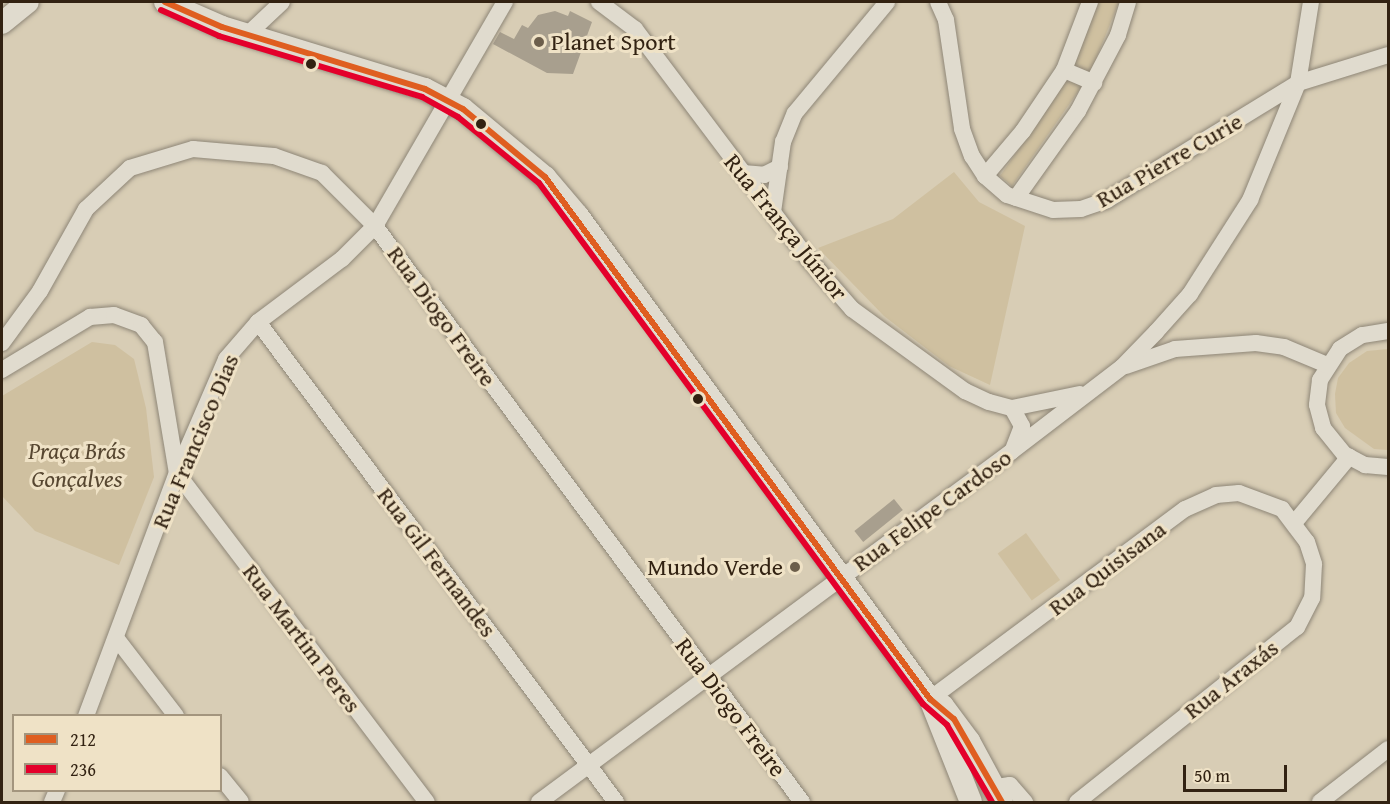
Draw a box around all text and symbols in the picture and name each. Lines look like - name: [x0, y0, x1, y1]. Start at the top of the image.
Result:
- place label: Planet Sport: [551, 28, 676, 56]
- marker: Planet Sport: [532, 35, 546, 49]
- unlabelled marker: [305, 58, 317, 70]
- street label: Rua Pierre Curie: [1091, 106, 1247, 214]
- unlabelled marker: [475, 118, 487, 130]
- street label: Rua França Júnior: [718, 148, 854, 306]
- street label: Rua Diogo Freire: [381, 240, 503, 392]
- street label: Rua Francisco Dias: [145, 349, 245, 533]
- unlabelled marker: [692, 393, 704, 405]
- park label: Praça Brás Gonçalves: [28, 437, 126, 493]
- street label: Rua Felipe Cardoso: [847, 443, 1017, 577]
- street label: Rua Gil Fernandes: [371, 481, 503, 643]
- street label: Rua Quisisana: [1043, 514, 1171, 622]
- place label: Mundo Verde: [647, 553, 783, 581]
- street label: Rua Martim Peres: [237, 558, 367, 718]
- marker: Mundo Verde: [788, 560, 802, 574]
- street label: Rua Diogo Freire: [669, 632, 793, 782]
- street label: Rua Araxás: [1178, 633, 1284, 725]
- legend: [12, 714, 222, 792]
- text: 212: [70, 726, 96, 753]
- scale bar: [1186, 753, 1290, 791]
- text: 236: [70, 756, 96, 783]
- text: 50 m: [1194, 762, 1230, 789]

